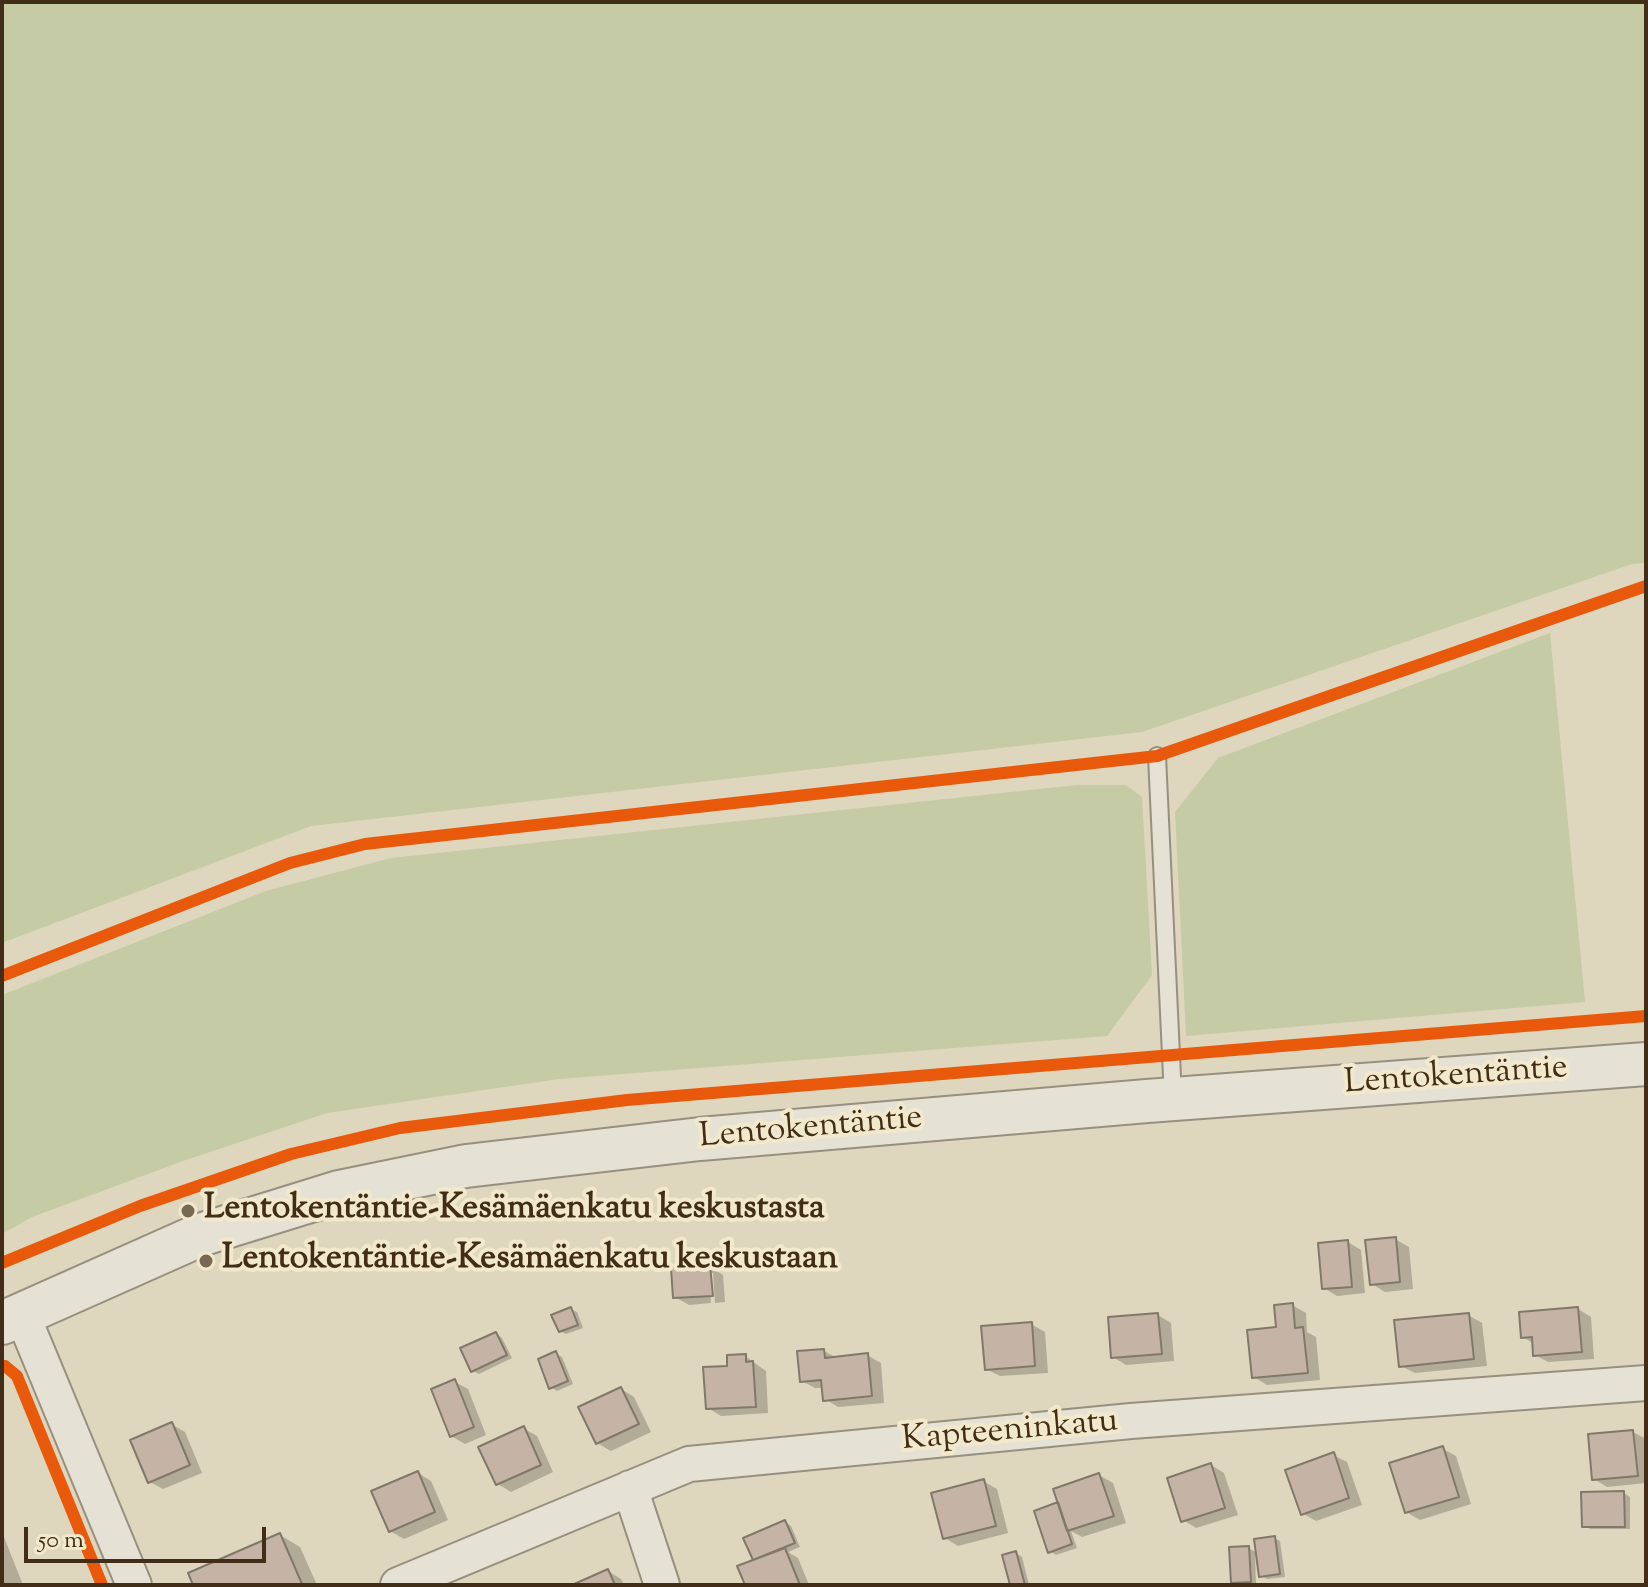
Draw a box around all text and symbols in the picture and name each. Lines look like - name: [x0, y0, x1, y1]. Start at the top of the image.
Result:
- street label: Lentokentäntie: [1343, 1050, 1569, 1106]
- street label: Lentokentäntie: [698, 1100, 924, 1160]
- place label: Lentokentäntie-Kesämäenkatu keskustasta: [204, 1191, 825, 1231]
- marker: Lentokentäntie-Kesämäenkatu keskustasta: [179, 1202, 197, 1220]
- place label: Lentokentäntie-Kesämäenkatu keskustaan: [222, 1241, 838, 1281]
- marker: Lentokentäntie-Kesämäenkatu keskustaan: [197, 1252, 215, 1270]
- street label: Kapteeninkatu: [900, 1403, 1120, 1463]
- scale bar: [28, 1511, 270, 1561]
- text: 50 m: [38, 1524, 84, 1558]

